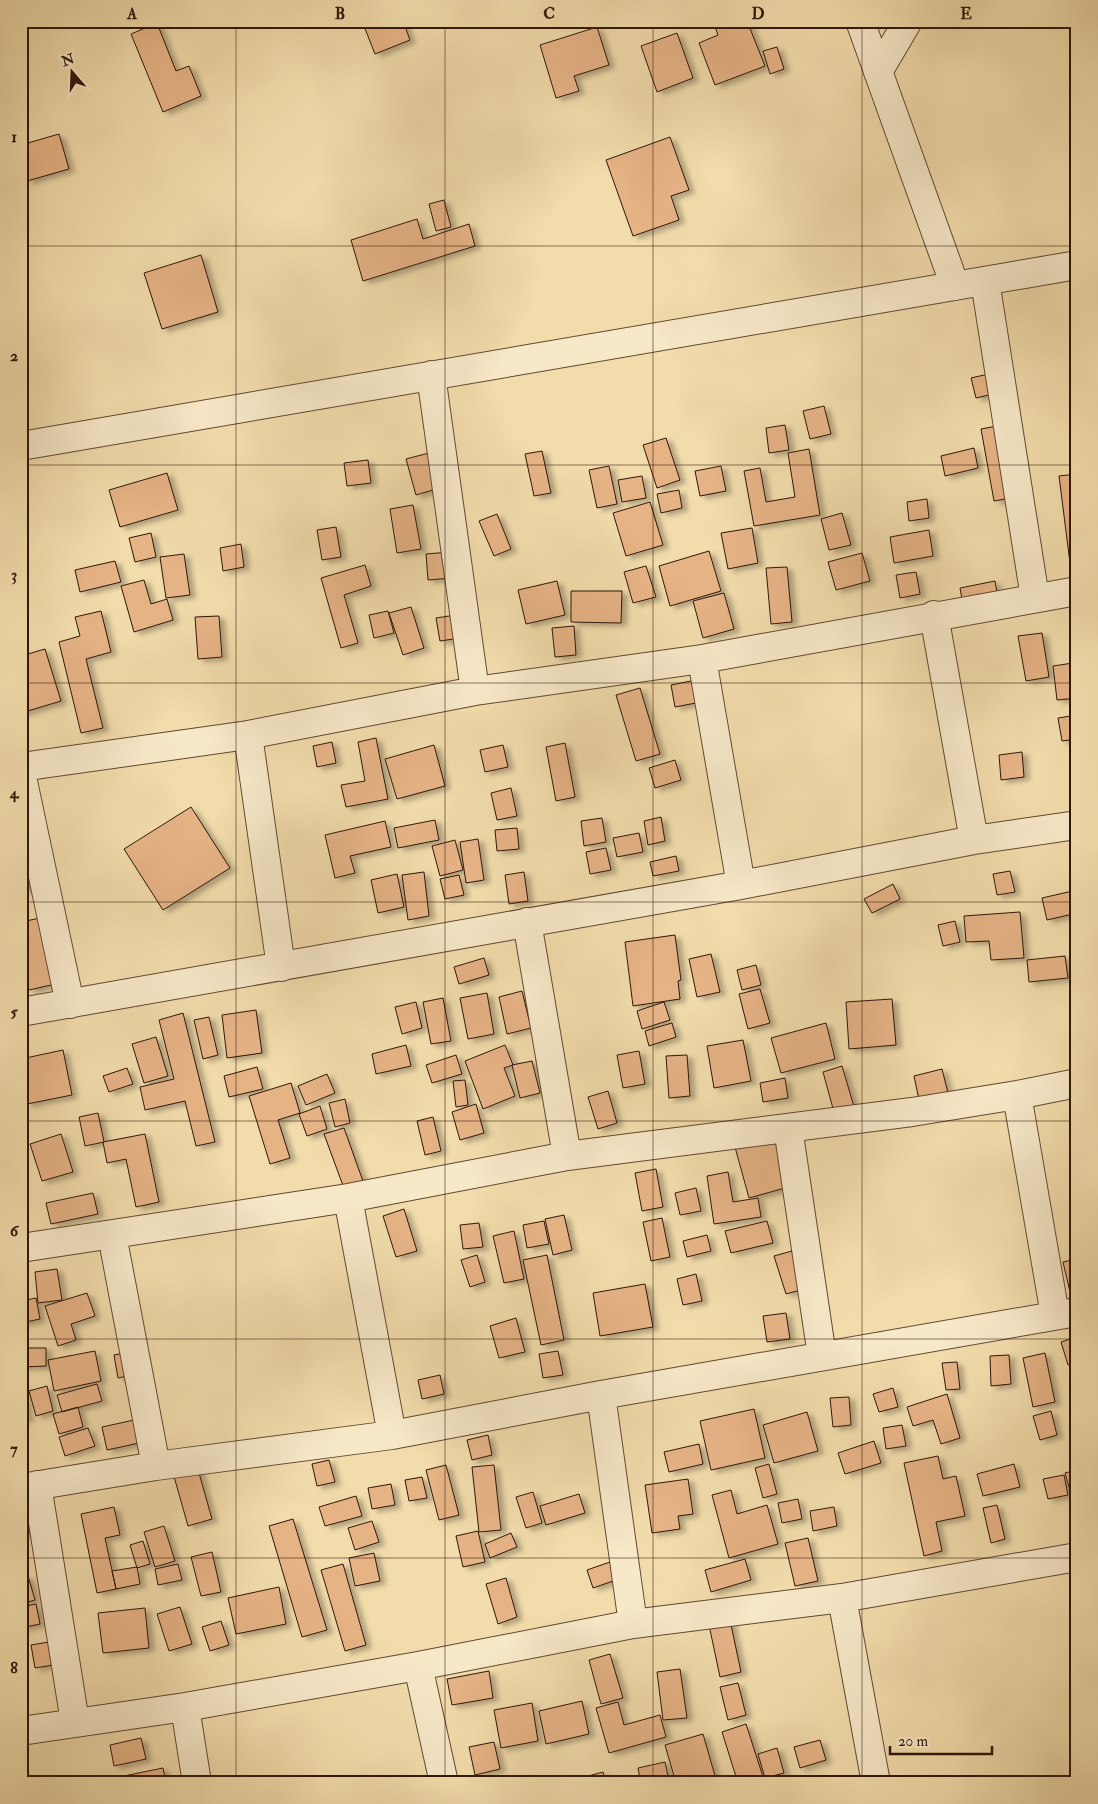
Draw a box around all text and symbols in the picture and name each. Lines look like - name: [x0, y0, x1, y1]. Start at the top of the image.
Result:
- text: A: [126, 4, 138, 24]
- text: B: [335, 4, 345, 24]
- text: C: [543, 4, 555, 24]
- text: D: [751, 4, 765, 24]
- text: E: [960, 4, 972, 24]
- north arrow: [48, 48, 98, 98]
- text: N: [58, 50, 77, 71]
- text: 1: [11, 127, 17, 147]
- text: 2: [10, 346, 18, 366]
- text: 3: [11, 565, 17, 585]
- text: 4: [9, 783, 20, 803]
- text: 5: [10, 1002, 18, 1022]
- text: 6: [10, 1221, 20, 1241]
- text: 7: [10, 1439, 18, 1459]
- text: 8: [10, 1658, 18, 1678]
- scale bar: [890, 1724, 993, 1756]
- text: 20 m: [898, 1732, 928, 1751]

